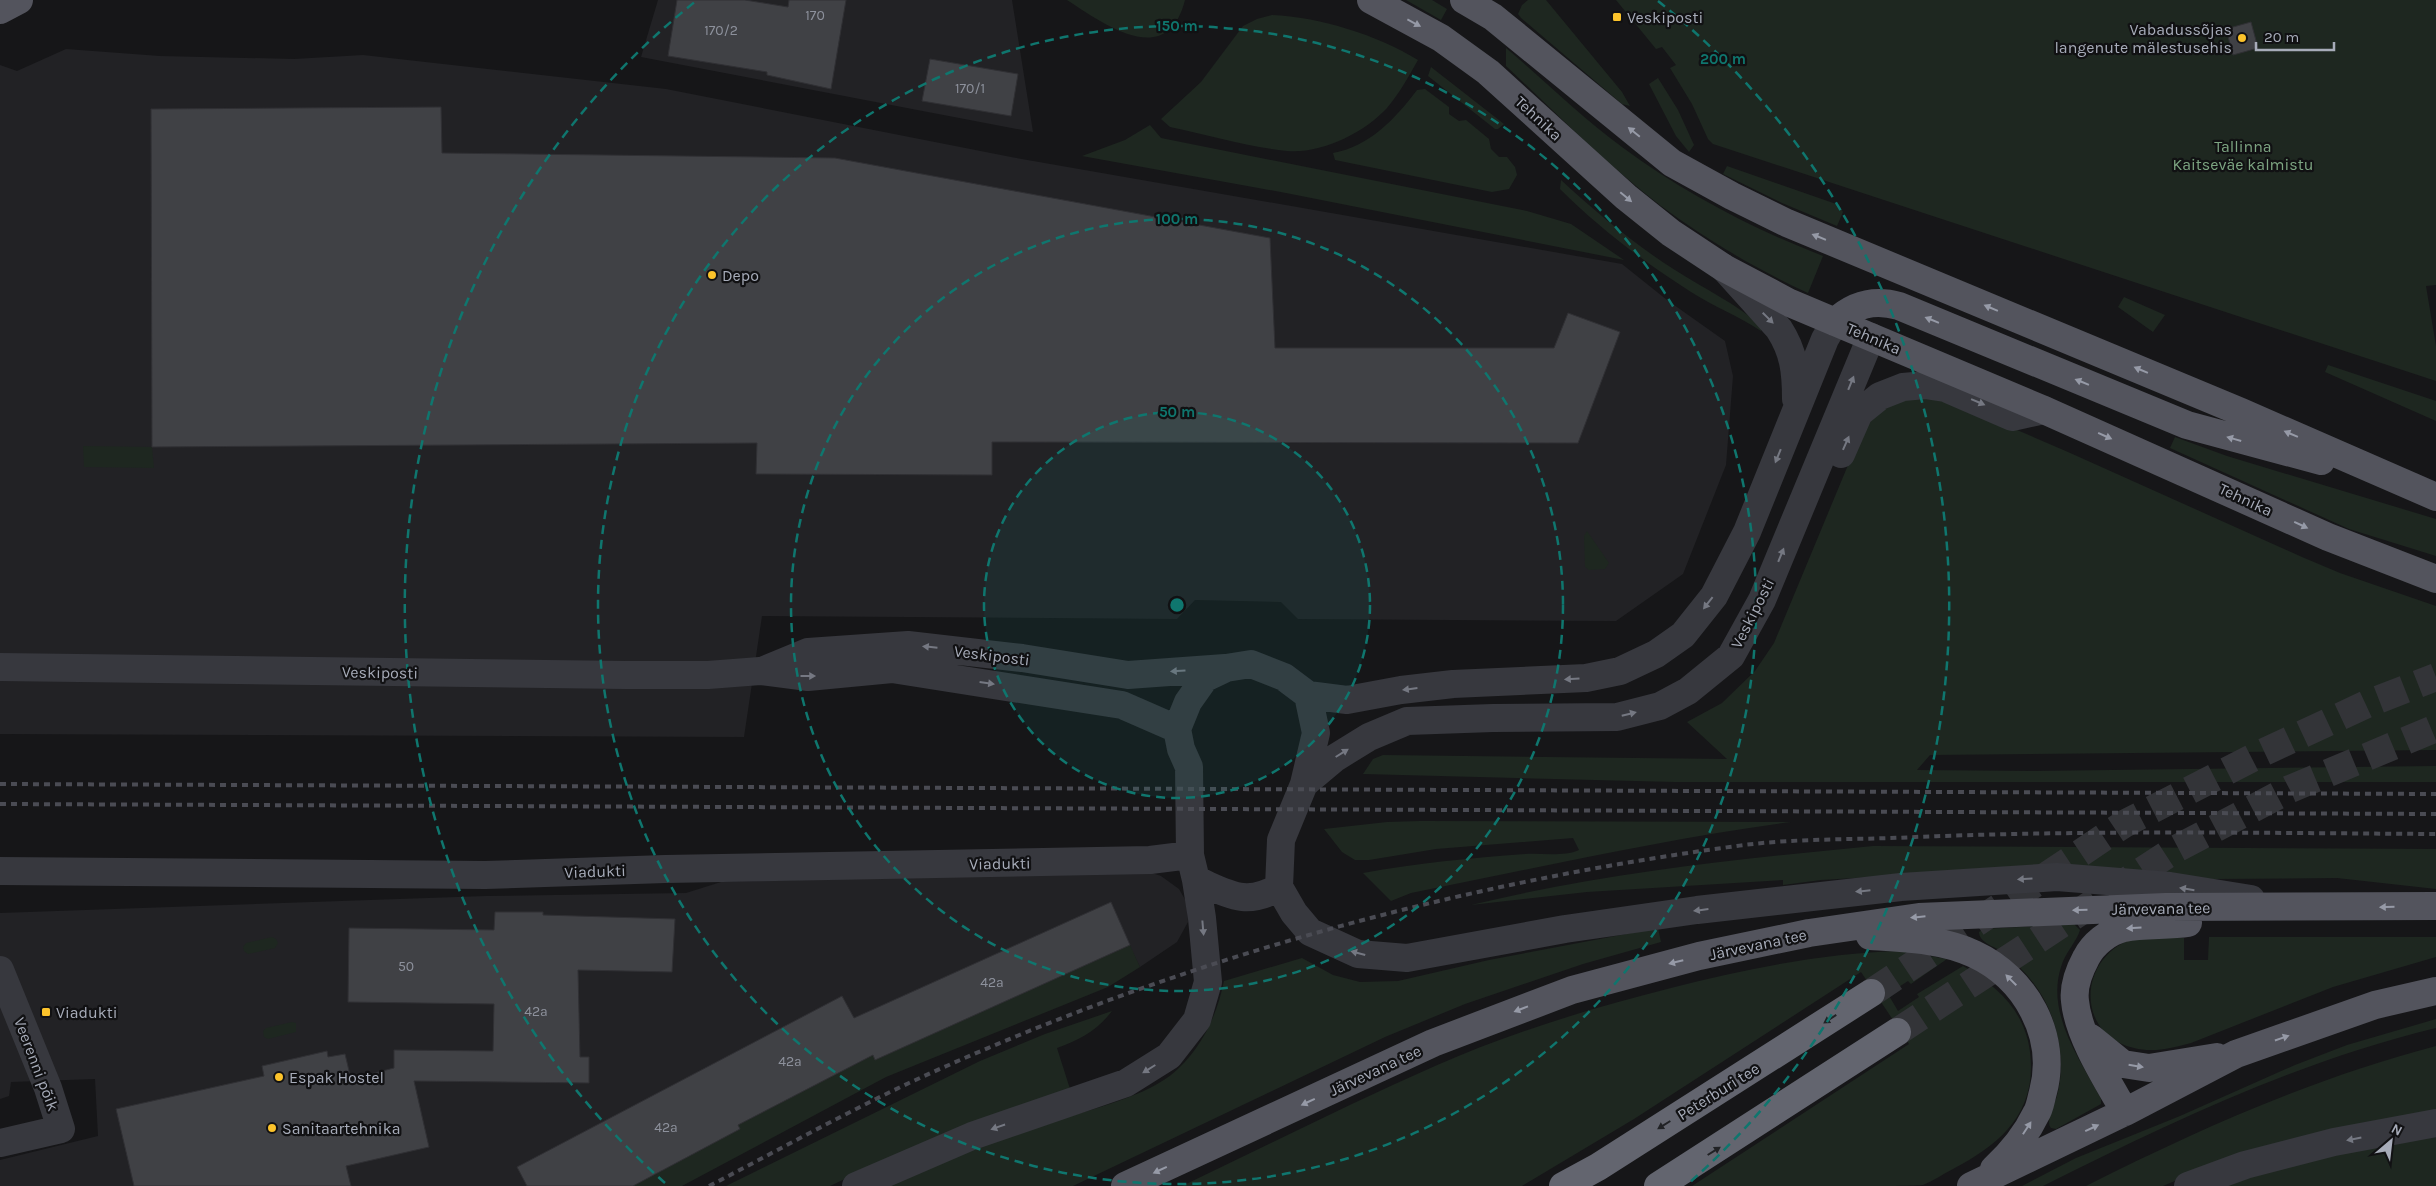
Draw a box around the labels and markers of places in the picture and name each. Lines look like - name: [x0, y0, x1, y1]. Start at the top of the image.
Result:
- place label: Veskiposti: [1627, 8, 1703, 27]
- marker: Veskiposti: [1611, 11, 1623, 23]
- place label: Vabadussõjas langenute mälestusehis: [2054, 20, 2232, 57]
- marker: Vabadussõjas langenute mälestusehis: [2236, 32, 2248, 44]
- place label: Depo: [722, 266, 759, 285]
- marker: Depo: [706, 269, 718, 281]
- centre of rings: [1168, 596, 1186, 614]
- place label: Viadukti: [56, 1003, 118, 1022]
- marker: Viadukti: [40, 1006, 52, 1018]
- place label: Espak Hostel: [289, 1068, 384, 1087]
- marker: Espak Hostel: [273, 1071, 285, 1083]
- place label: Sanitaartehnika: [282, 1119, 400, 1138]
- marker: Sanitaartehnika: [266, 1122, 278, 1134]

